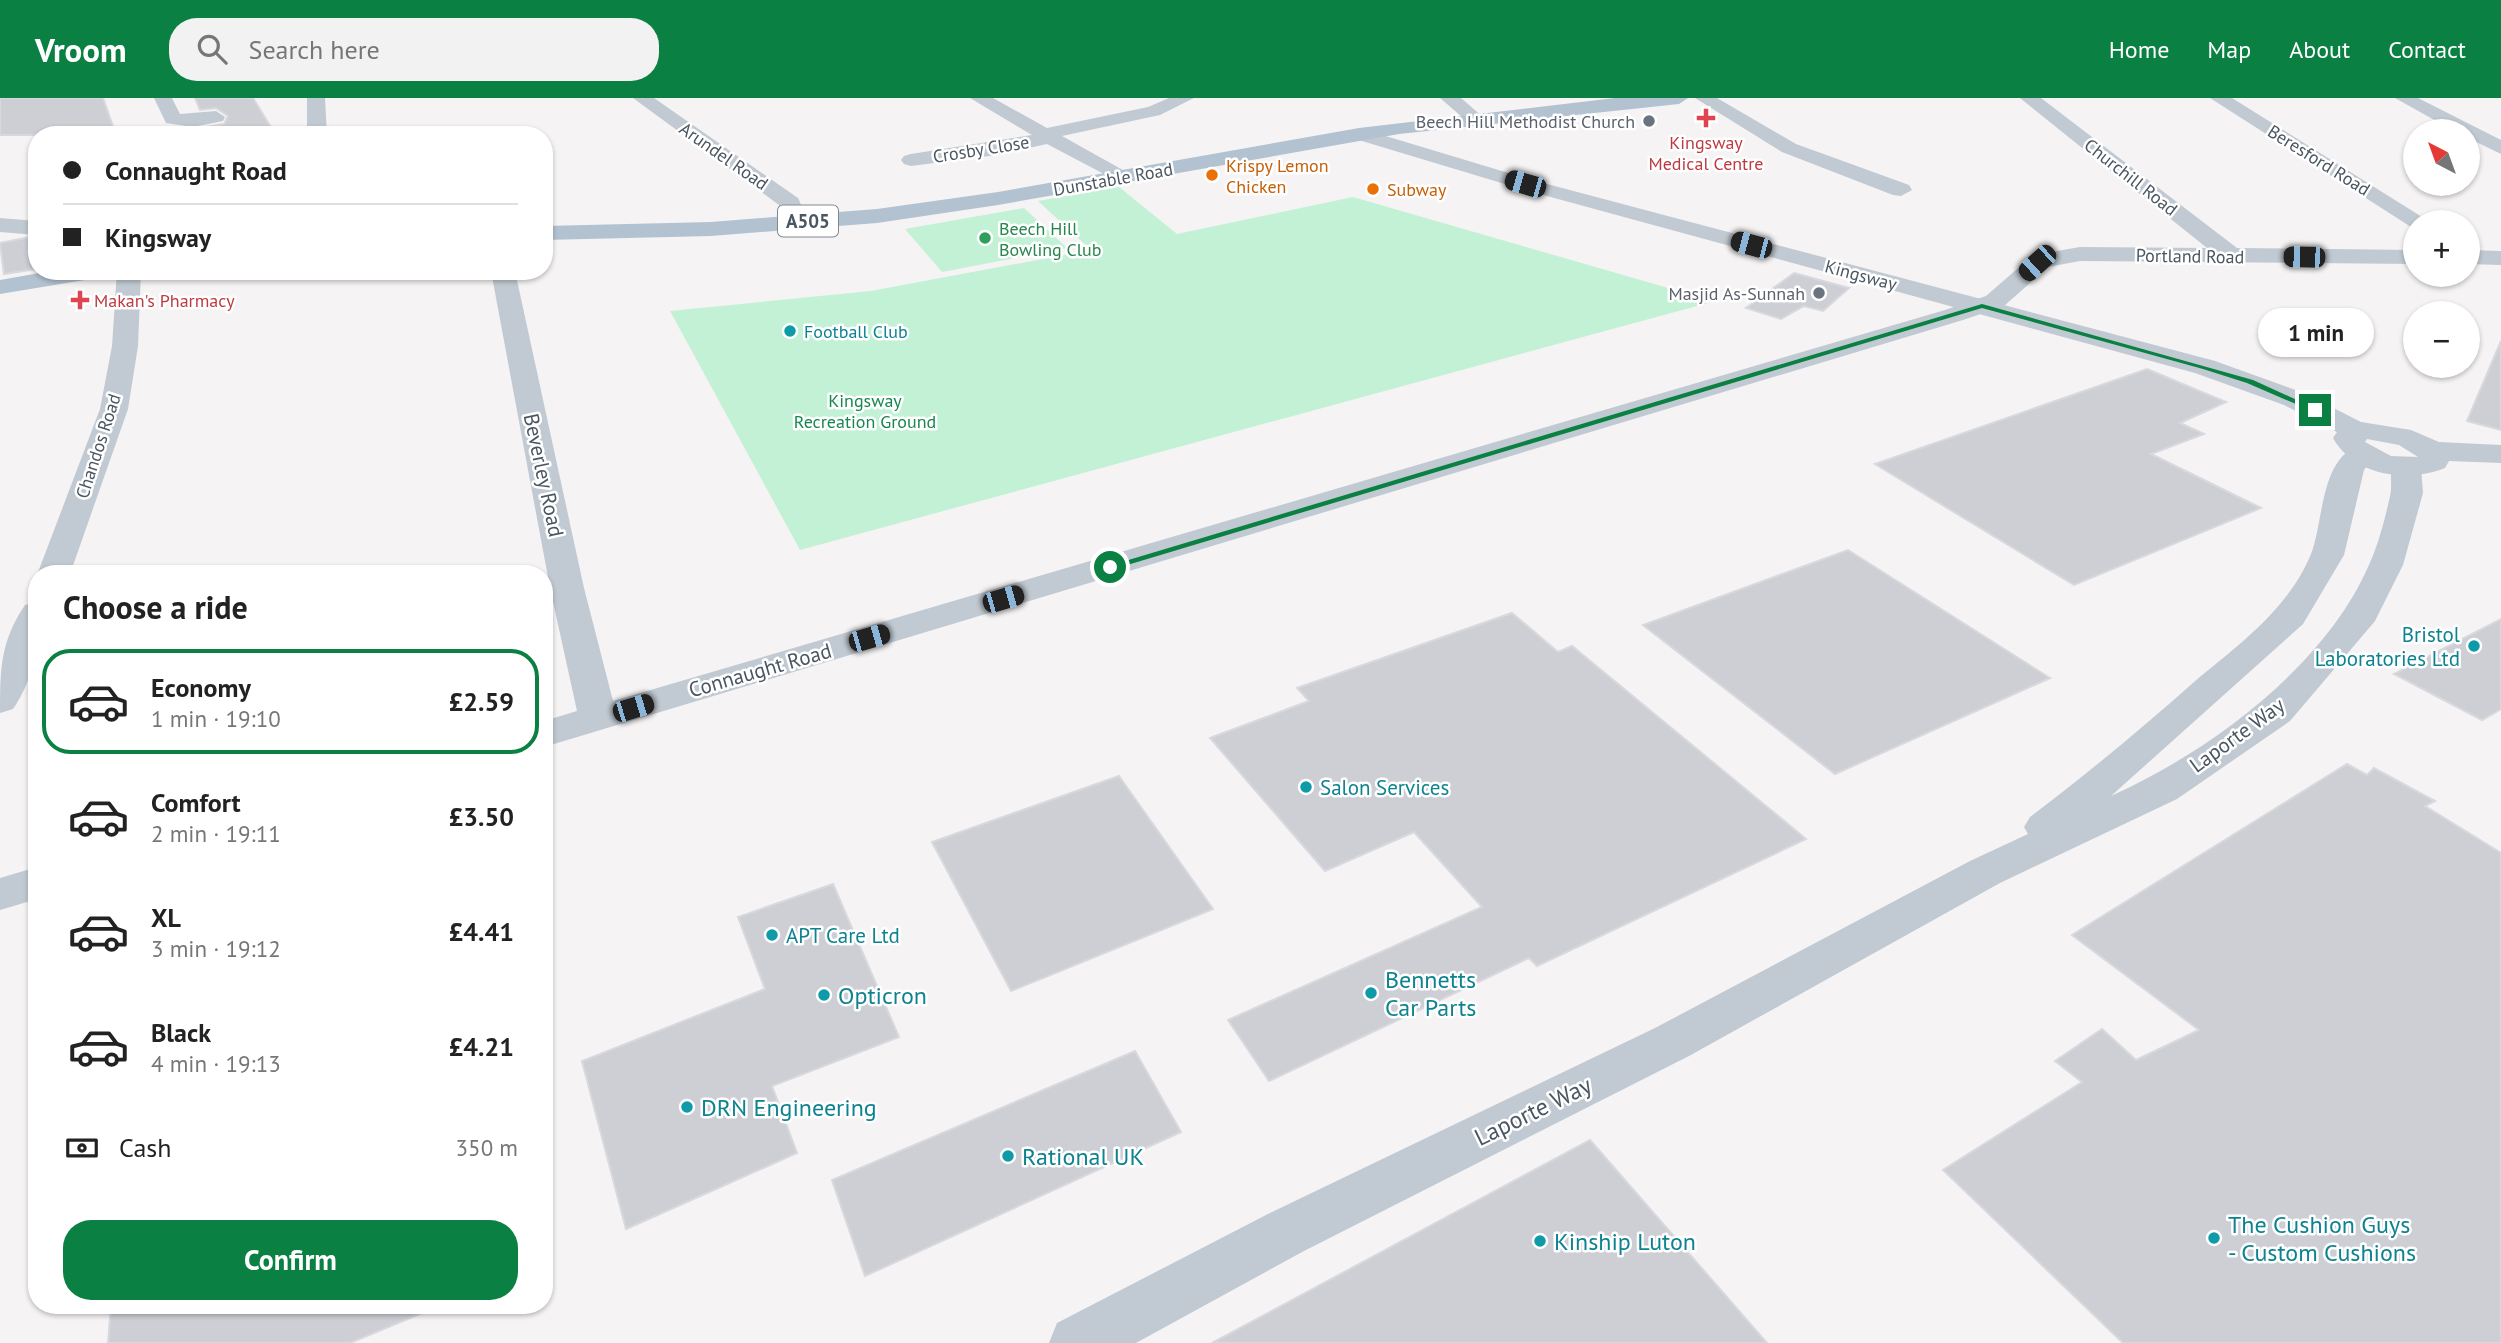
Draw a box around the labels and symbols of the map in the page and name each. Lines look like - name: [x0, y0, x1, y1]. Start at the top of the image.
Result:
- marker: Kingsway Medical Centre: [1696, 108, 1716, 128]
- place label: Beech Hill Methodist Church: [1416, 110, 1635, 133]
- marker: Beech Hill Methodist Church: [1641, 113, 1657, 129]
- street label: Arundel Road: [675, 117, 773, 195]
- street label: Beresford Road: [2264, 119, 2374, 201]
- north arrow: [2403, 119, 2480, 196]
- street label: Crosby Close: [931, 130, 1031, 168]
- place label: Kingsway Medical Centre: [1648, 131, 1764, 175]
- street label: Churchill Road: [2080, 133, 2182, 221]
- place label: Krispy Lemon Chicken: [1226, 154, 1329, 198]
- street label: Dunstable Road: [1051, 157, 1175, 201]
- marker: Krispy Lemon Chicken: [1204, 167, 1220, 183]
- car: [1502, 168, 1549, 200]
- place label: Subway: [1387, 178, 1447, 201]
- marker: Subway: [1365, 181, 1381, 197]
- road number: A505: [778, 206, 838, 237]
- place label: Beech Hill Bowling Club: [999, 217, 1102, 261]
- car: [1728, 229, 1775, 261]
- marker: Beech Hill Bowling Club: [977, 230, 993, 246]
- car: [2015, 241, 2060, 285]
- street label: Portland Road: [2136, 244, 2244, 268]
- car: [2283, 246, 2326, 268]
- street label: Kingsway: [1823, 254, 1900, 296]
- place label: Masjid As-Sunnah: [1668, 282, 1805, 305]
- marker: Masjid As-Sunnah: [1811, 285, 1827, 301]
- place label: Makan's Pharmacy: [94, 289, 235, 312]
- marker: Makan's Pharmacy: [72, 292, 88, 308]
- callout: 1 min: [2257, 308, 2373, 358]
- place label: Football Club: [804, 320, 908, 343]
- marker: Football Club: [782, 323, 798, 339]
- park label: Kingsway Recreation Ground: [794, 389, 936, 433]
- street label: Chandos Road: [70, 391, 126, 501]
- route end: [2299, 394, 2331, 426]
- street label: Beverley Road: [518, 411, 570, 539]
- route start: [1094, 551, 1126, 583]
- car: [980, 583, 1027, 615]
- place label: Bristol Laboratories Ltd: [2315, 621, 2460, 672]
- car: [846, 622, 893, 654]
- street label: Connaught Road: [686, 637, 834, 703]
- marker: Bristol Laboratories Ltd: [2466, 638, 2482, 654]
- street label: Laporte Way: [2184, 691, 2290, 778]
- car: [610, 692, 657, 724]
- place label: Salon Services: [1320, 774, 1449, 801]
- marker: Salon Services: [1298, 779, 1314, 795]
- place label: APT Care Ltd: [786, 922, 900, 949]
- marker: APT Care Ltd: [764, 927, 780, 943]
- place label: Bennetts Car Parts: [1385, 964, 1476, 1023]
- place label: Opticron: [838, 980, 927, 1011]
- marker: Bennetts Car Parts: [1363, 985, 1379, 1001]
- marker: Opticron: [816, 987, 832, 1003]
- street label: Laporte Way: [1469, 1069, 1597, 1153]
- place label: DRN Engineering: [701, 1092, 877, 1123]
- marker: DRN Engineering: [679, 1099, 695, 1115]
- place label: Rational UK: [1022, 1141, 1144, 1172]
- marker: Rational UK: [1000, 1148, 1016, 1164]
- place label: The Cushion Guys - Custom Cushions: [2228, 1209, 2416, 1268]
- place label: Kinship Luton: [1554, 1226, 1696, 1257]
- marker: The Cushion Guys - Custom Cushions: [2206, 1230, 2222, 1246]
- marker: Kinship Luton: [1532, 1233, 1548, 1249]

